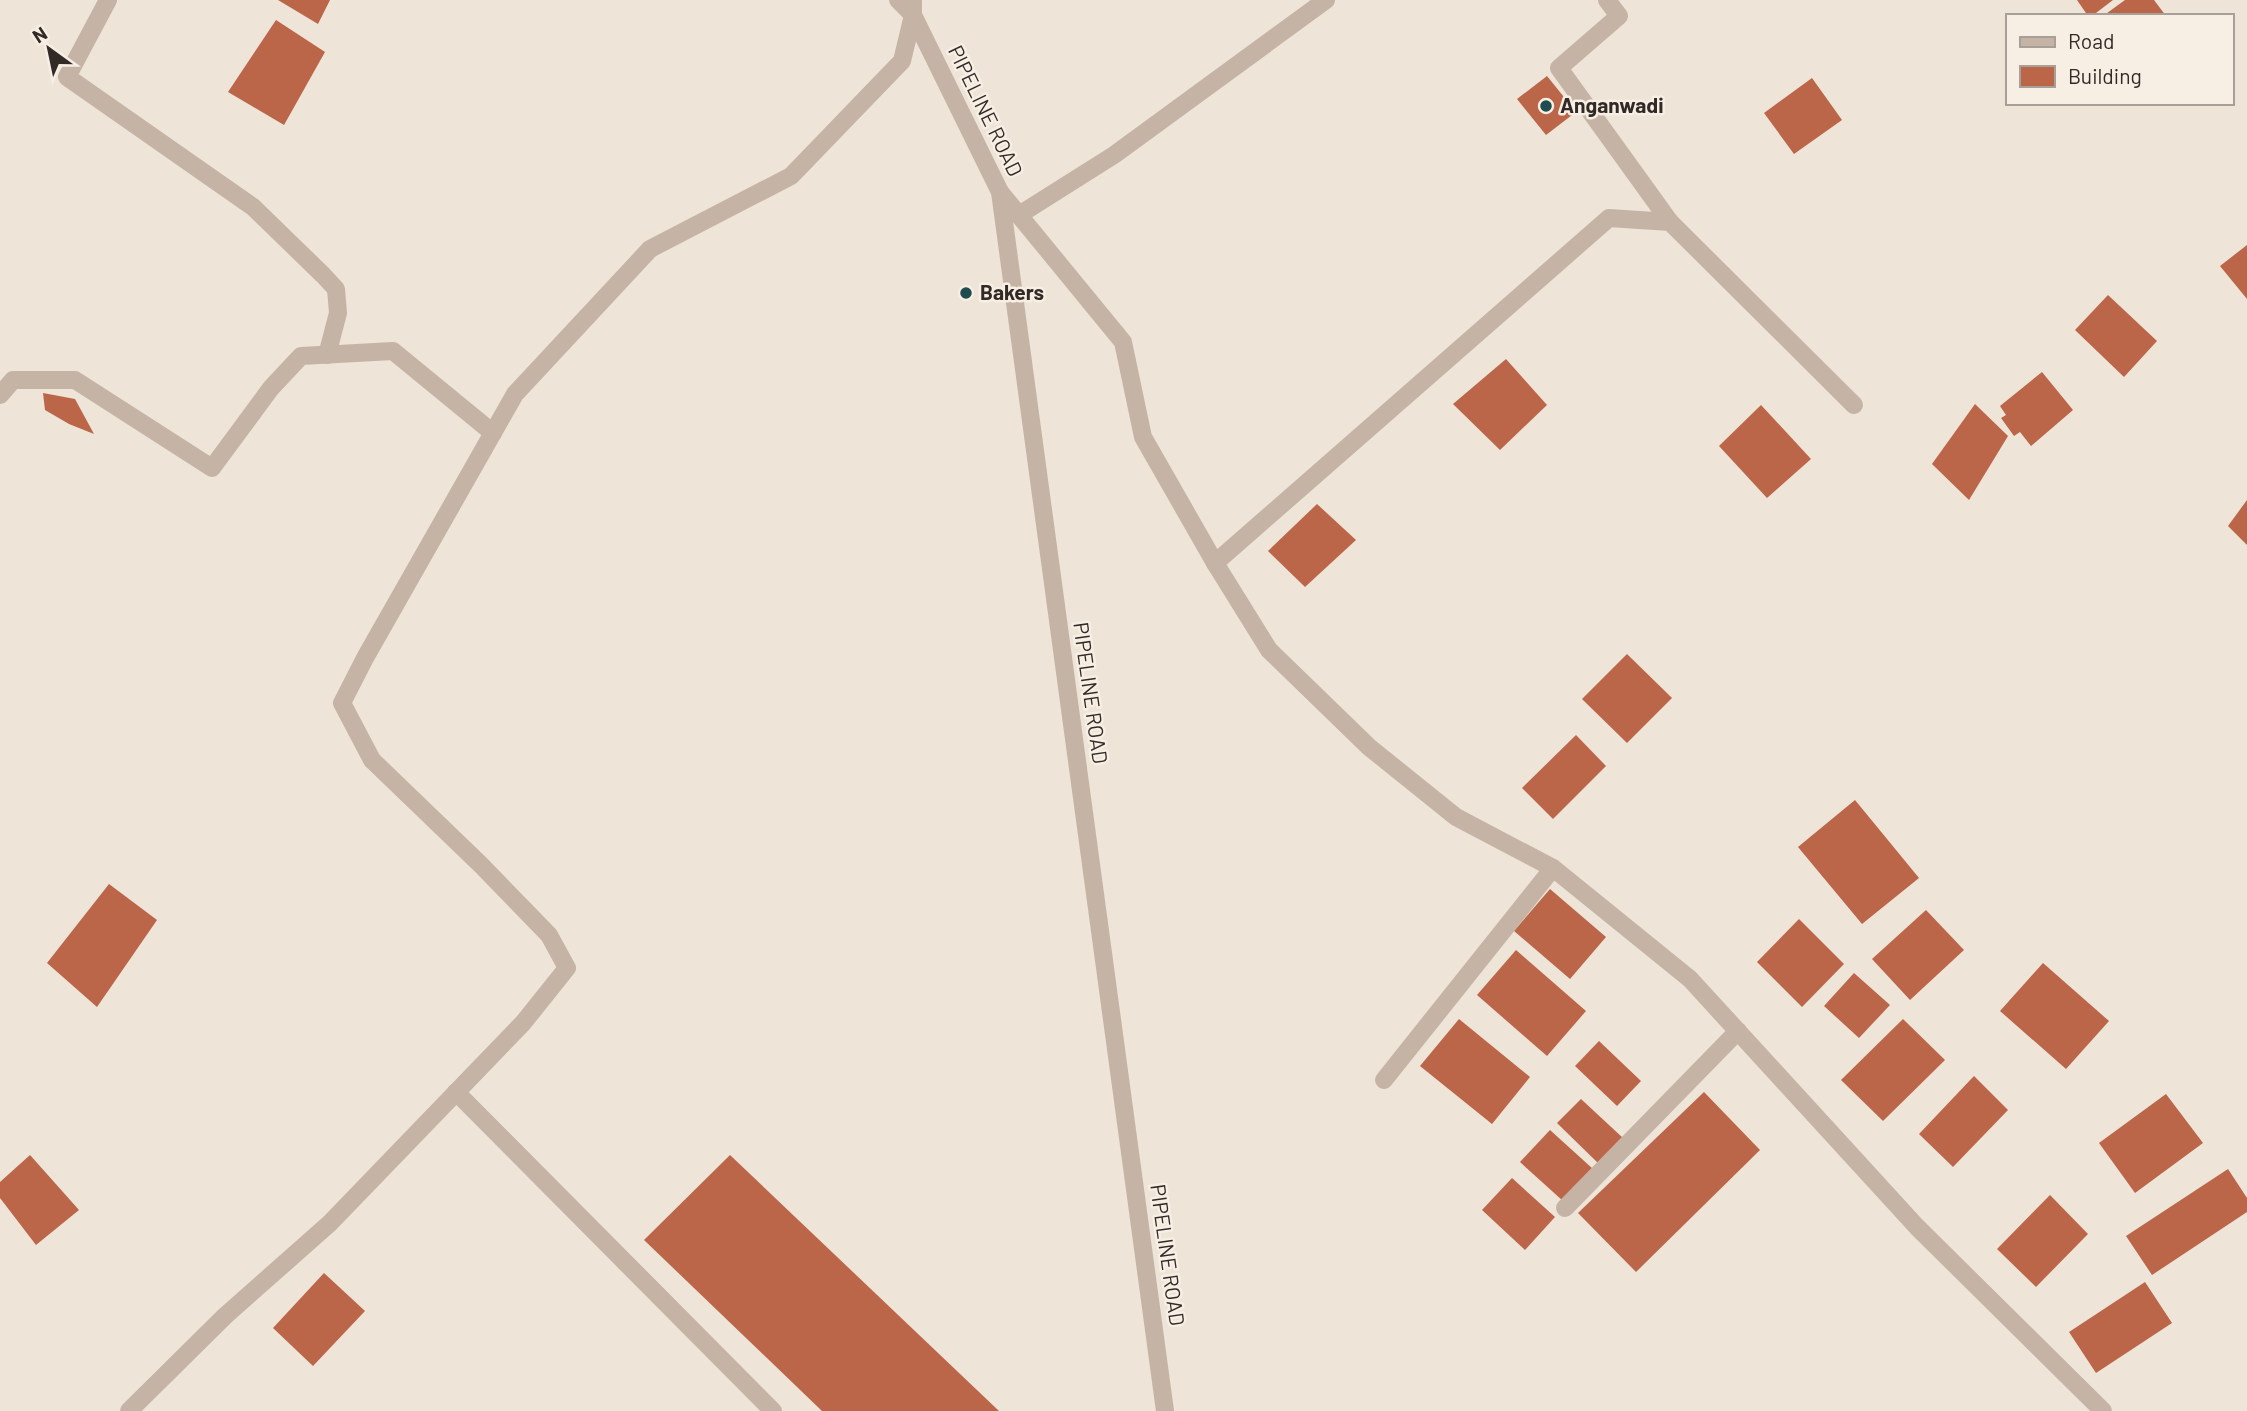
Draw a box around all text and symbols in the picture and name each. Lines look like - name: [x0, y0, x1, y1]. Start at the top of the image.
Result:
- north arrow: [14, 14, 84, 84]
- legend: [2006, 14, 2233, 105]
- text: N: [28, 21, 51, 47]
- text: Road: [2068, 28, 2114, 53]
- street label: PIPELINE ROAD: [944, 41, 1029, 180]
- text: Building: [2068, 63, 2142, 88]
- place label: Anganwadi: [1560, 92, 1664, 117]
- marker: Anganwadi: [1538, 98, 1554, 114]
- place label: Bakers: [980, 279, 1044, 304]
- marker: Bakers: [958, 285, 974, 301]
- street label: PIPELINE ROAD: [1069, 620, 1114, 765]
- street label: PIPELINE ROAD: [1146, 1182, 1191, 1327]

